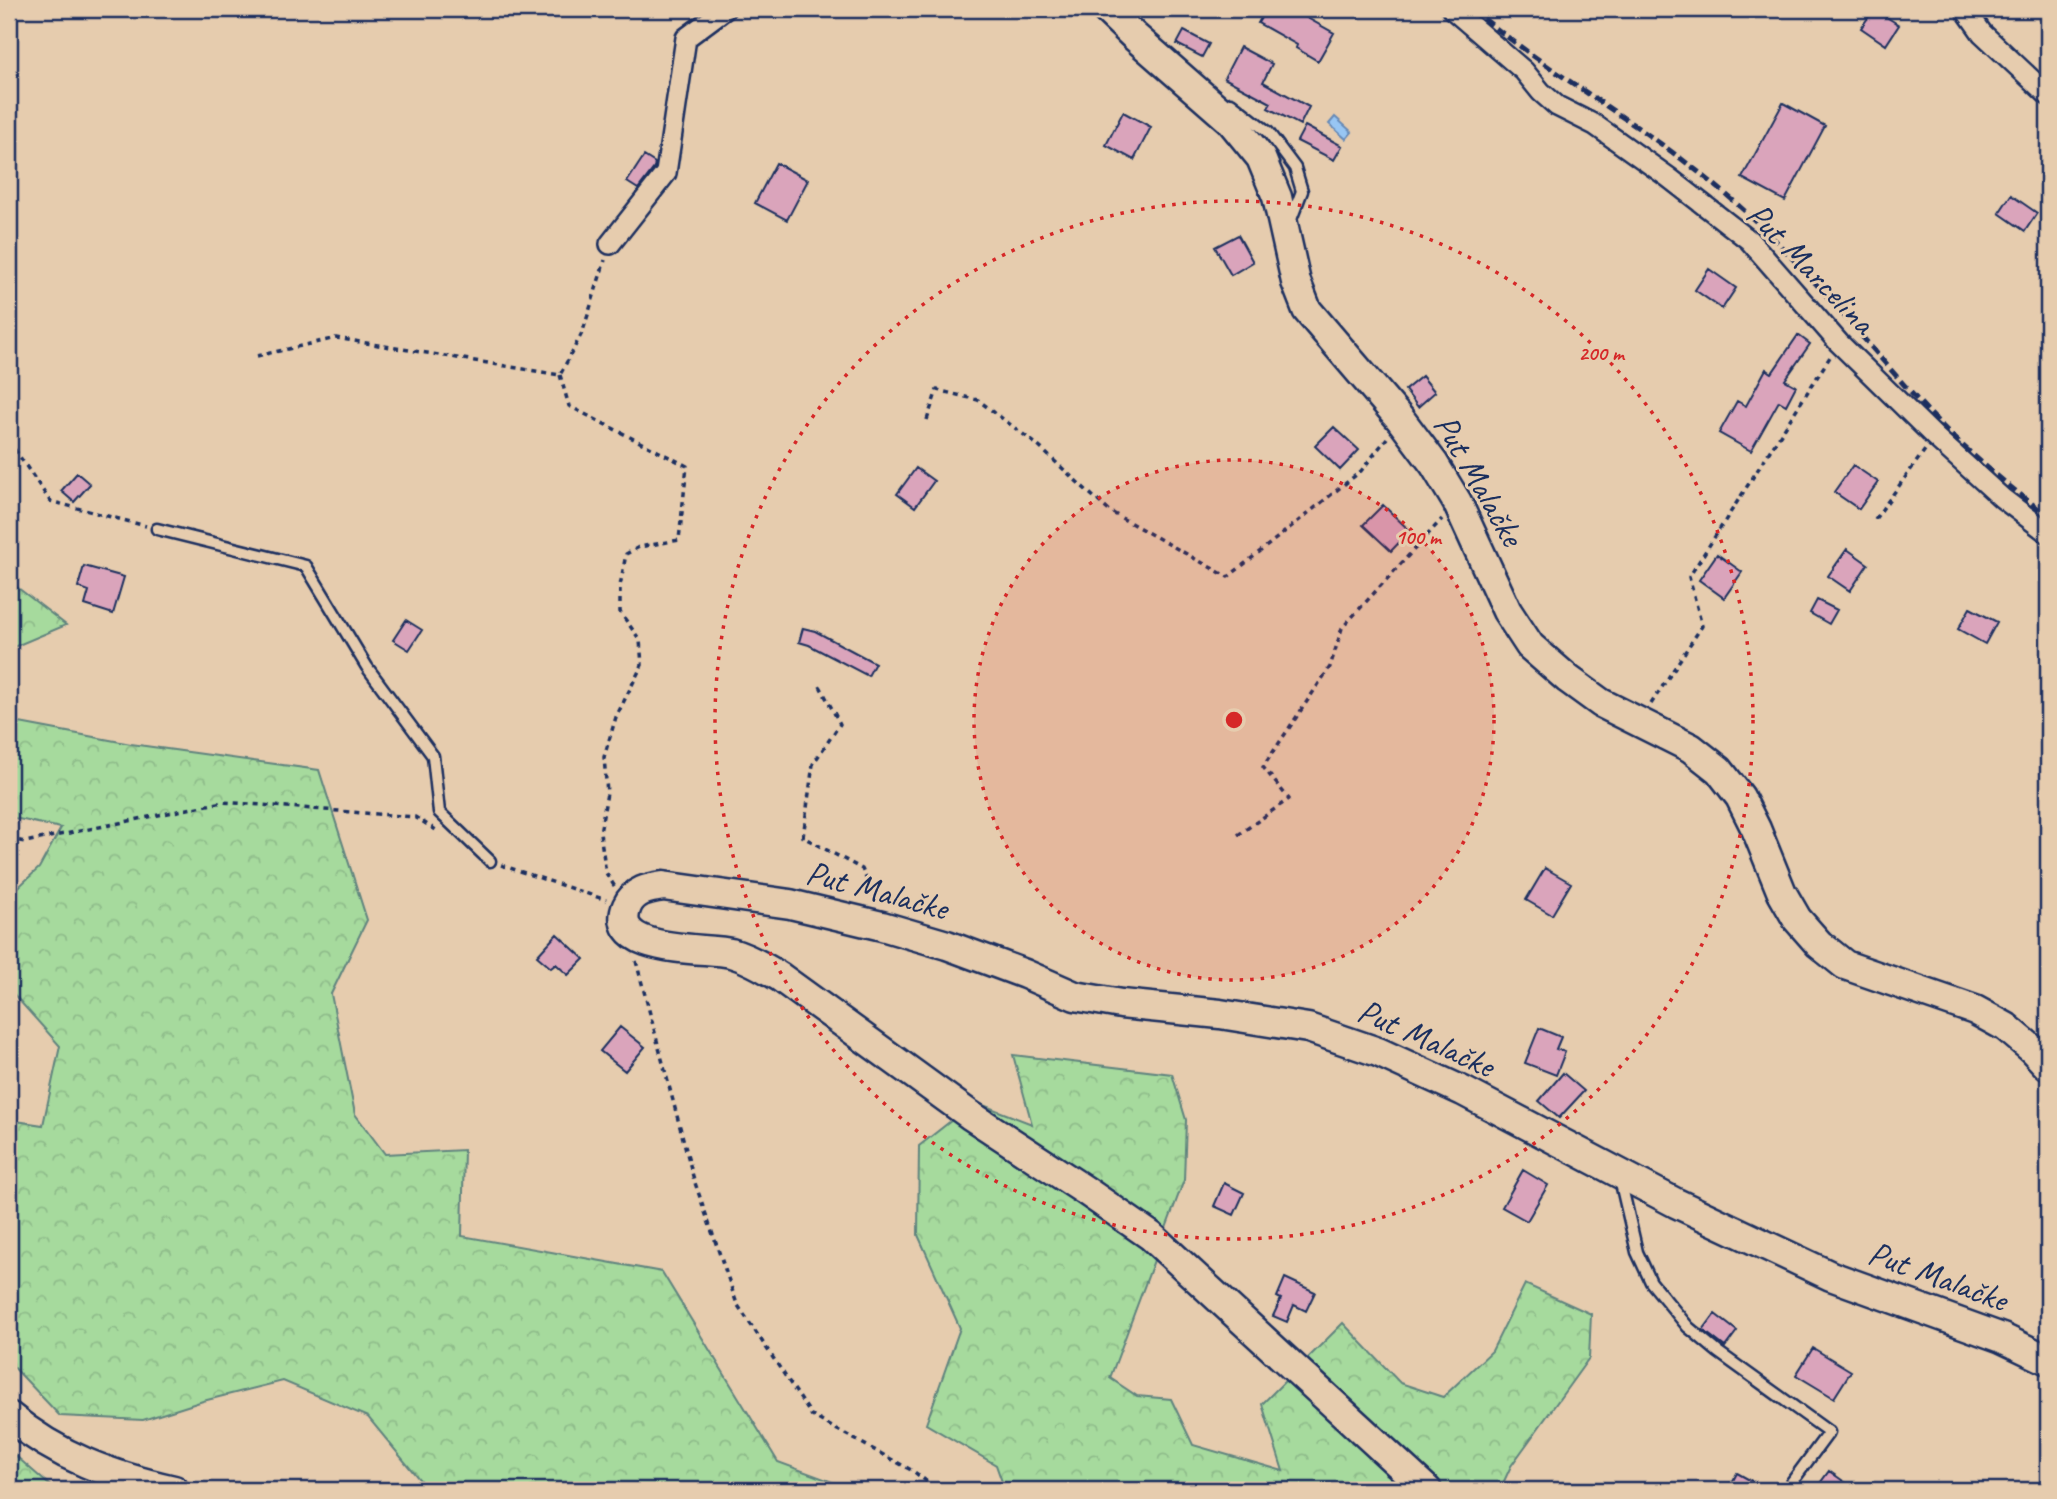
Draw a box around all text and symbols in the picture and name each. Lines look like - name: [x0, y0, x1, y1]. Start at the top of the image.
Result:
- street label: Put Marcelina: [1737, 192, 1886, 345]
- text: 200 m: [1578, 340, 1626, 366]
- street label: Put Malačke: [1423, 406, 1536, 556]
- text: 100 m: [1395, 524, 1443, 550]
- centre of rings: [1222, 708, 1246, 732]
- street label: Put Malačke: [801, 850, 955, 931]
- street label: Put Malačke: [1351, 988, 1504, 1089]
- street label: Put Malačke: [1862, 1230, 2016, 1323]

